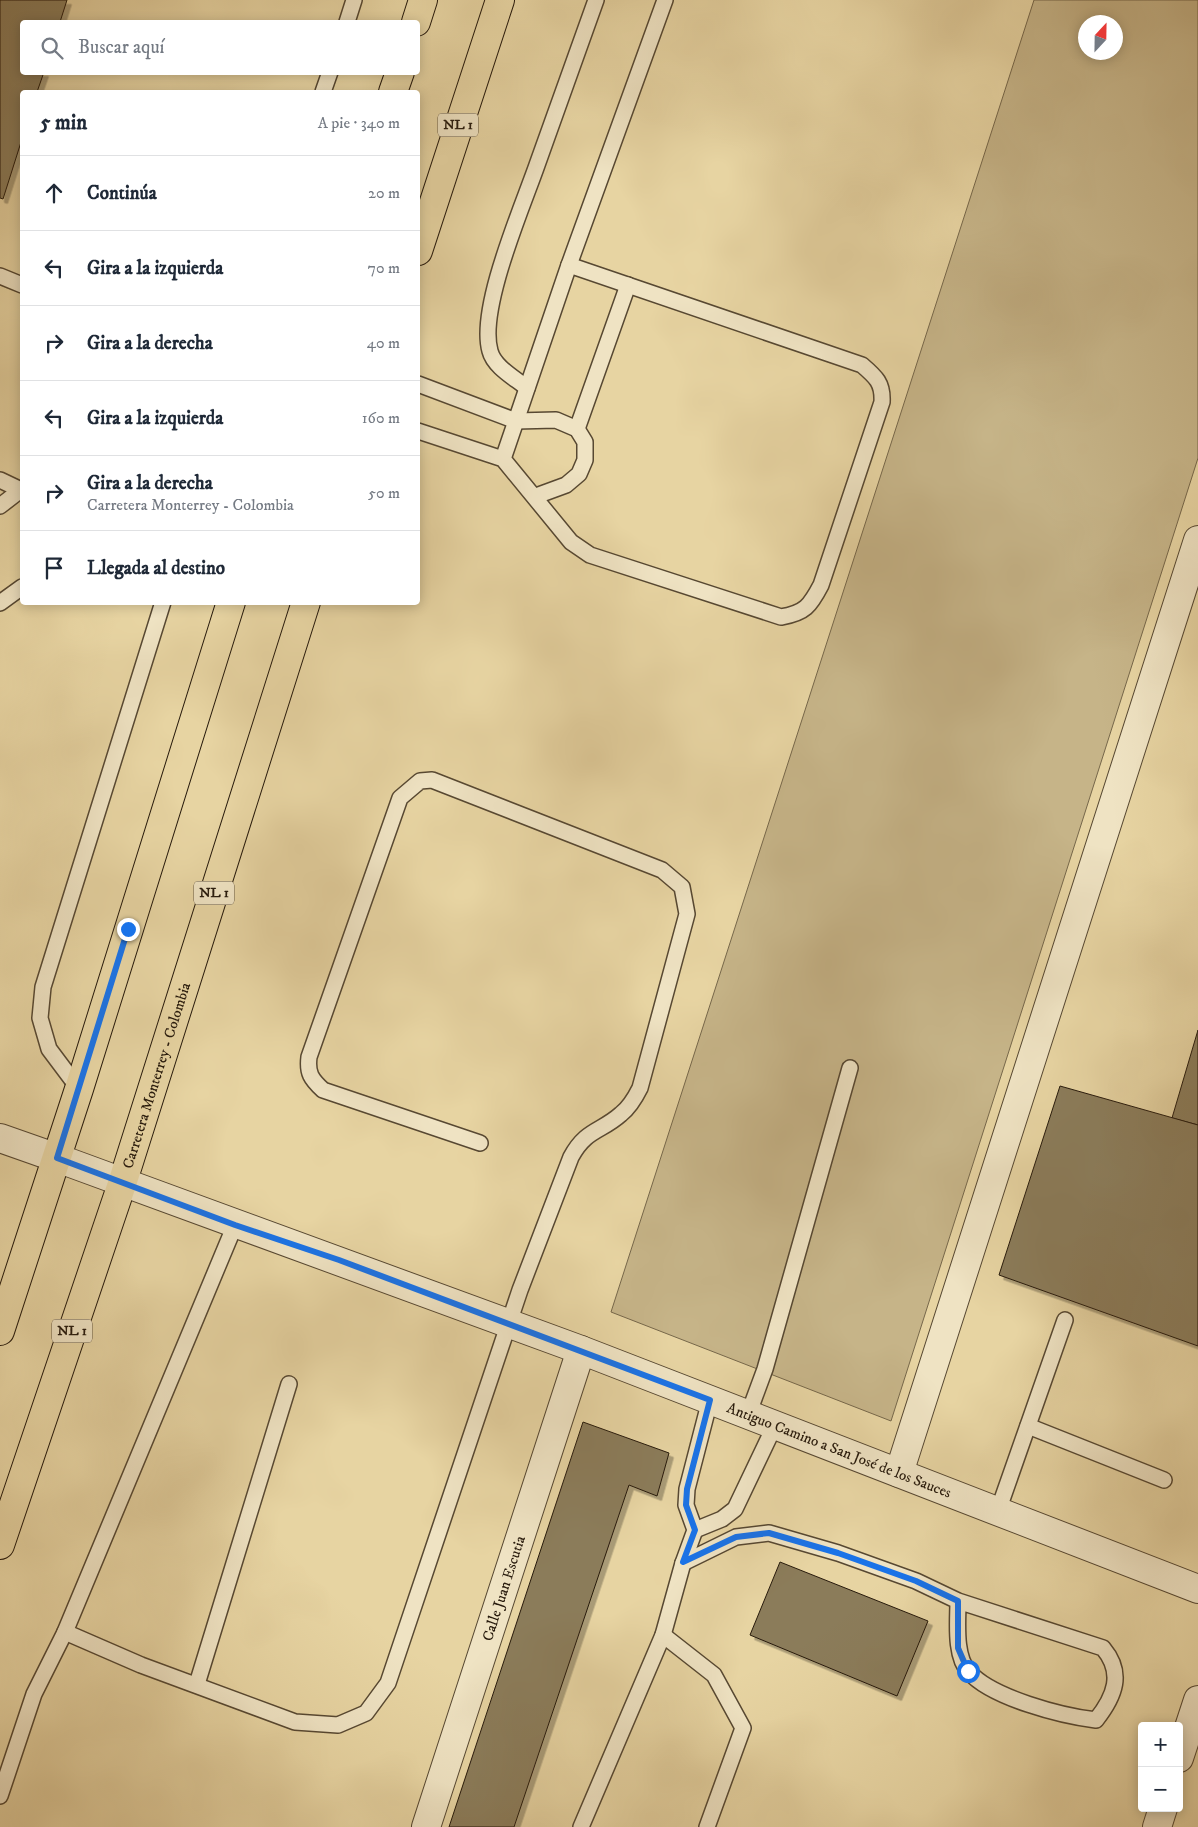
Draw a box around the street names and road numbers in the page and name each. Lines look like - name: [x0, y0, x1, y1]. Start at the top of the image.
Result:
- road number: NL 1: [438, 114, 478, 136]
- road number: NL 1: [194, 881, 234, 904]
- street label: Carretera Monterrey - Colombia: [118, 979, 195, 1171]
- road number: NL 1: [52, 1320, 92, 1342]
- street label: Antiguo Camino a San José de los Sauces: [724, 1398, 954, 1502]
- street label: Calle Juan Escutia: [478, 1533, 530, 1643]

